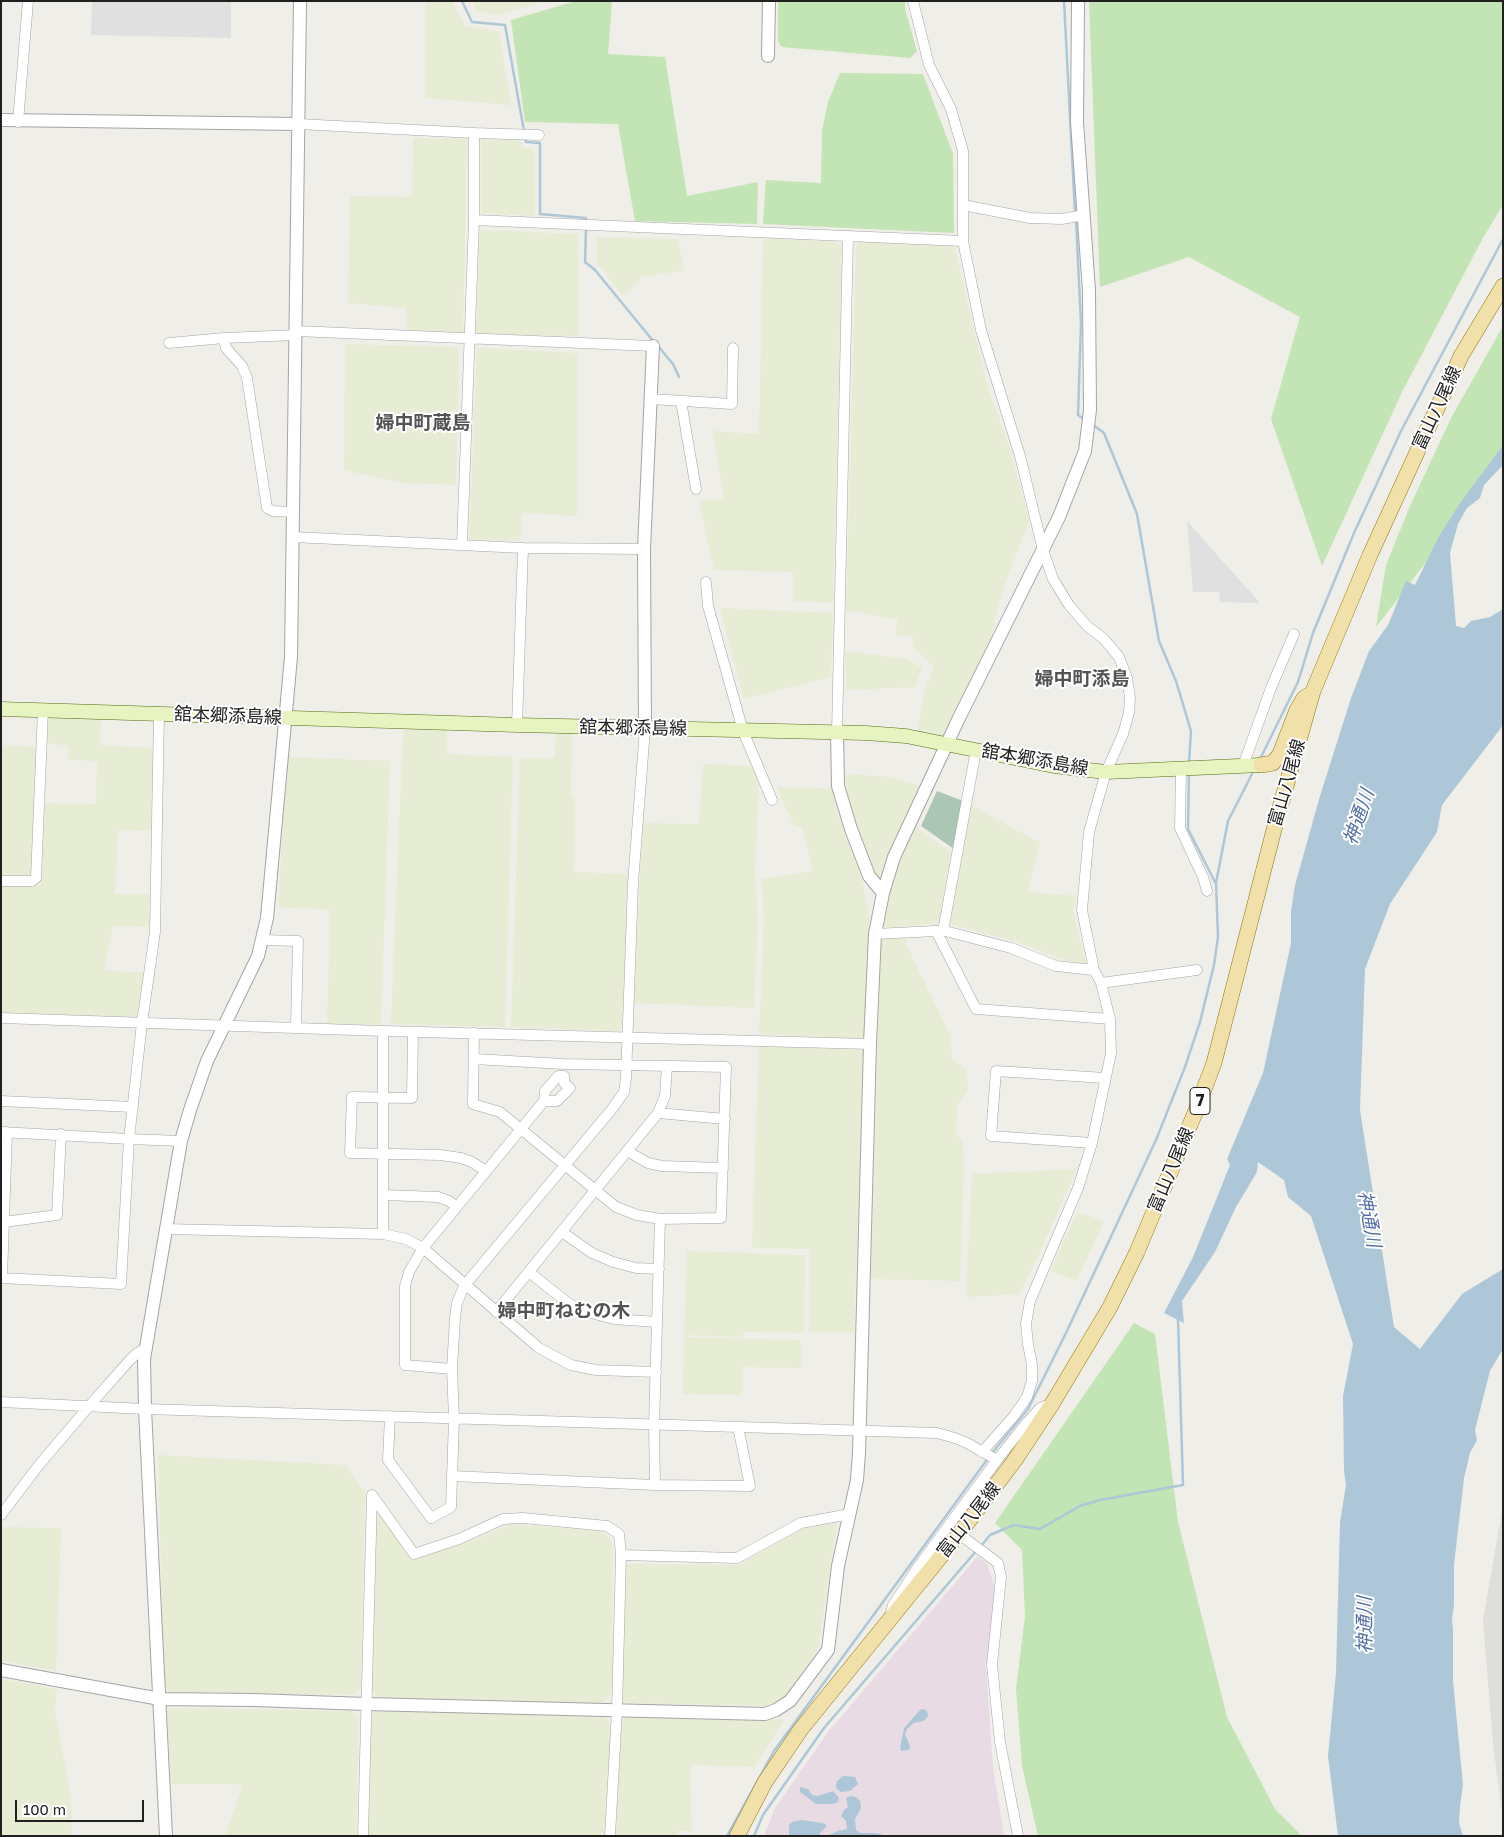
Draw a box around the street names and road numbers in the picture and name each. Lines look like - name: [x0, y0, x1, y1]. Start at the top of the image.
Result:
- street label: 富山八尾線: [1408, 363, 1466, 453]
- street label: 舘本郷添島線: [174, 703, 282, 729]
- street label: 舘本郷添島線: [579, 716, 687, 740]
- street label: 富山八尾線: [1264, 737, 1310, 829]
- street label: 舘本郷添島線: [980, 740, 1090, 780]
- road number: 7: [1190, 1088, 1210, 1114]
- street label: 富山八尾線: [1143, 1124, 1199, 1216]
- street label: 富山八尾線: [933, 1478, 1005, 1562]

